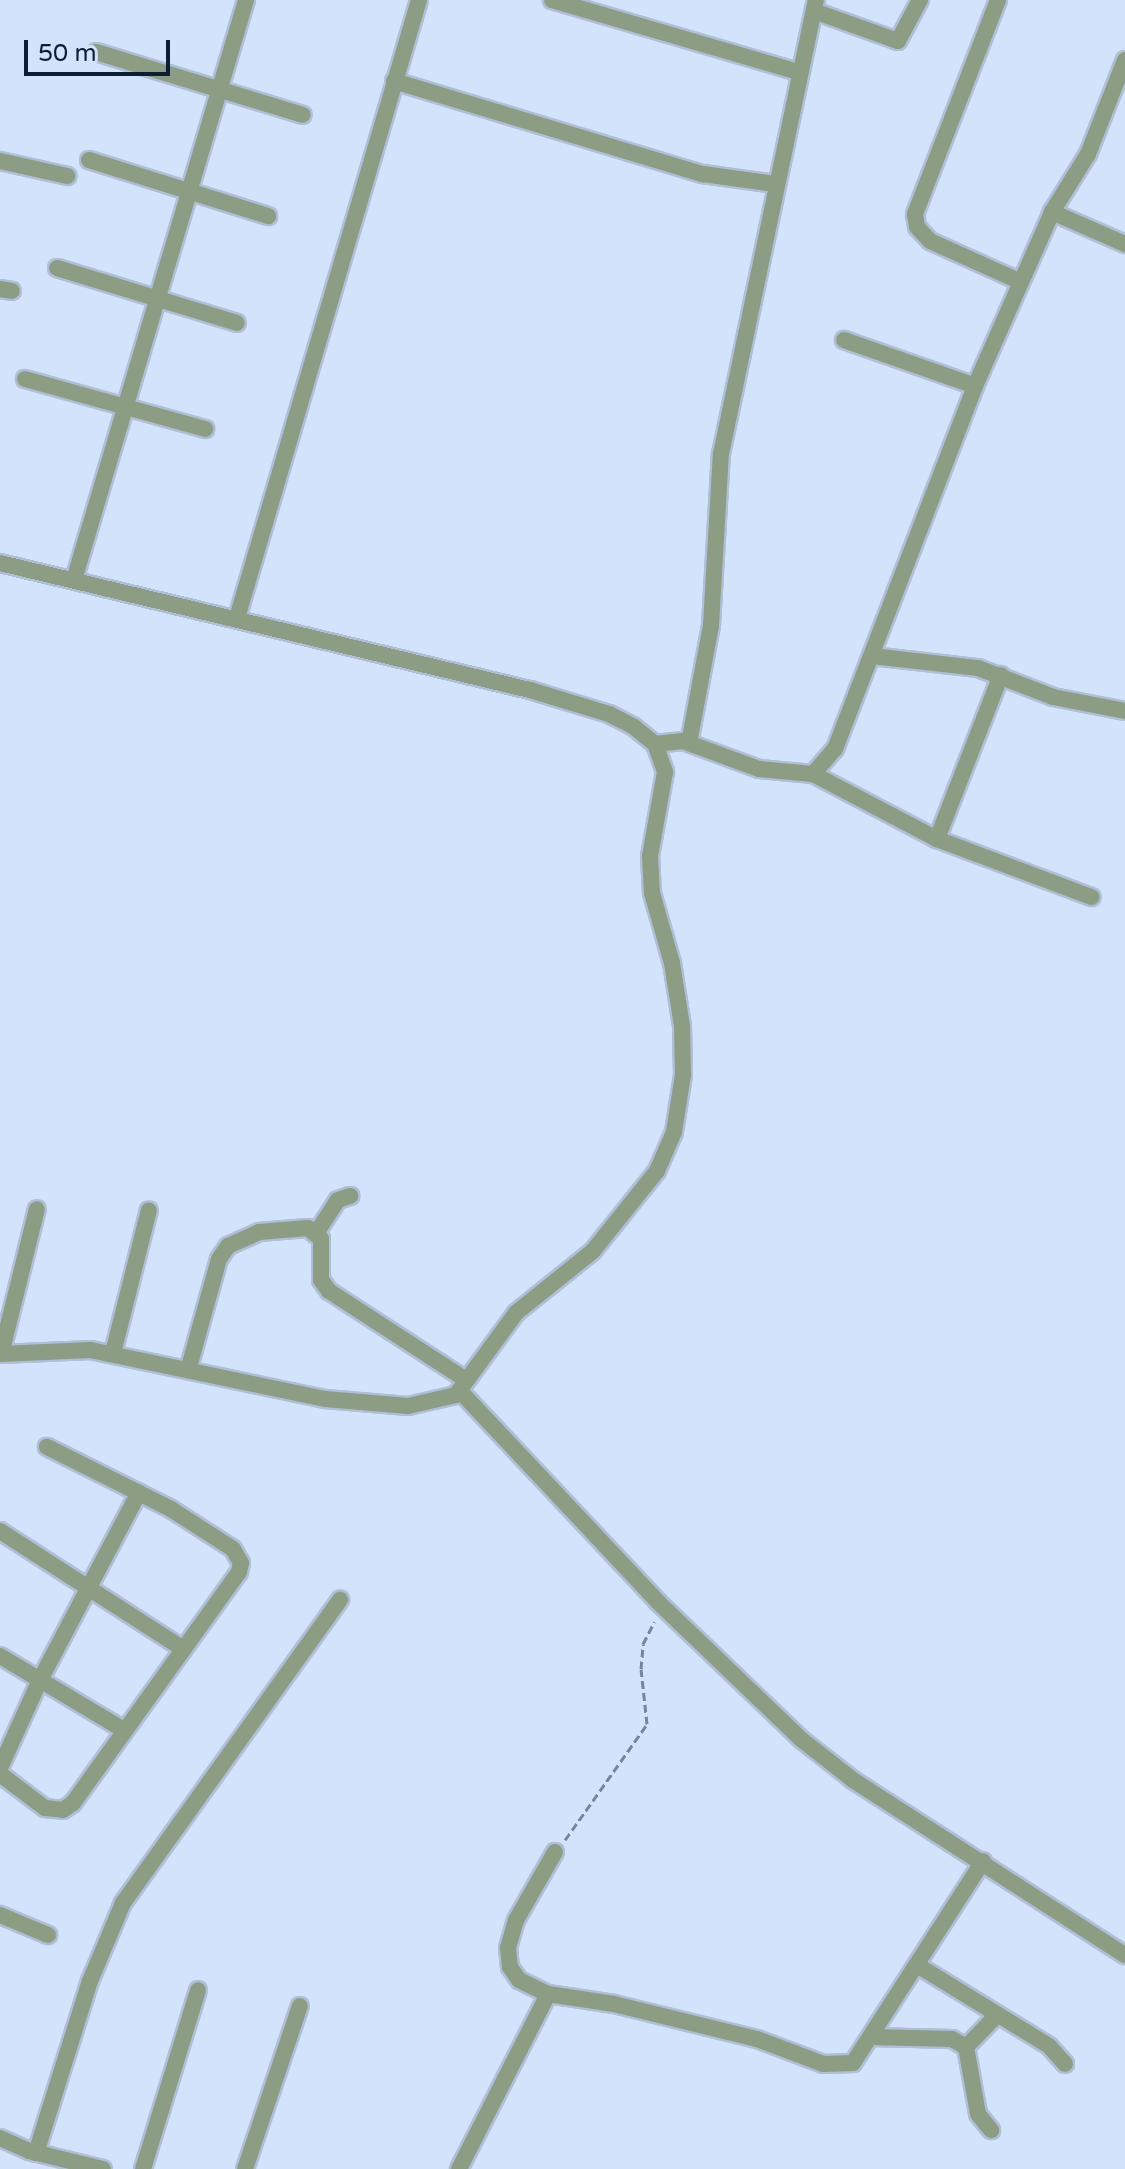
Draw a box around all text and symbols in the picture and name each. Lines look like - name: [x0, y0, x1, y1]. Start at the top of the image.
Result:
- scale bar: [28, 24, 174, 74]
- text: 50 m: [38, 39, 96, 68]

